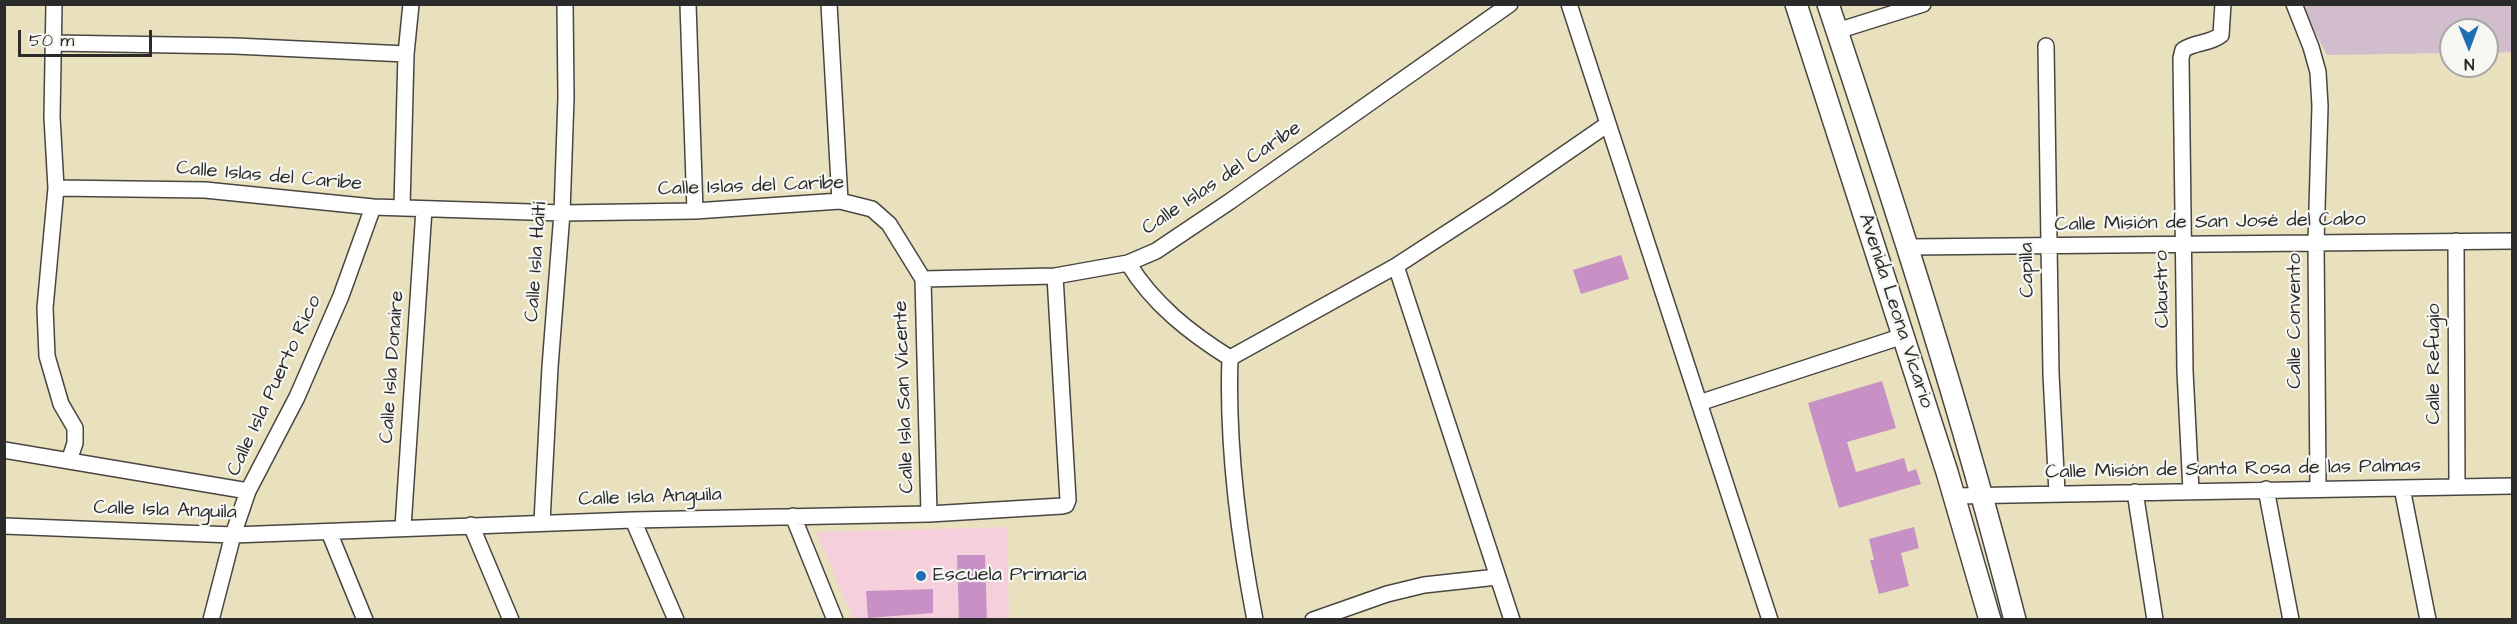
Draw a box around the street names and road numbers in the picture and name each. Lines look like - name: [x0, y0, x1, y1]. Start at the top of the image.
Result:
- street label: Calle Islas del Caribe: [1138, 117, 1306, 241]
- street label: Calle Islas del Caribe: [175, 157, 363, 197]
- street label: Calle Islas del Caribe: [657, 172, 845, 202]
- street label: Calle Isla Haití: [521, 201, 553, 323]
- street label: Calle Misión de San José del Cabo: [2054, 208, 2366, 238]
- street label: Avenida Leona Vicario: [1852, 211, 1938, 411]
- street label: Capilla: [2016, 242, 2040, 298]
- street label: Claustro: [2150, 250, 2176, 328]
- street label: Calle Convento: [2284, 253, 2308, 389]
- street label: Calle Isla Donaire: [376, 290, 410, 444]
- street label: Calle Isla Puerto Rico: [222, 292, 328, 480]
- street label: Calle Isla San Vicente: [890, 300, 920, 494]
- street label: Calle Refugio: [2423, 303, 2447, 425]
- street label: Calle Misión de Santa Rosa de las Palmas: [2045, 455, 2421, 485]
- street label: Calle Isla Anguila: [578, 484, 722, 512]
- street label: Calle Isla Anguila: [93, 497, 237, 525]

